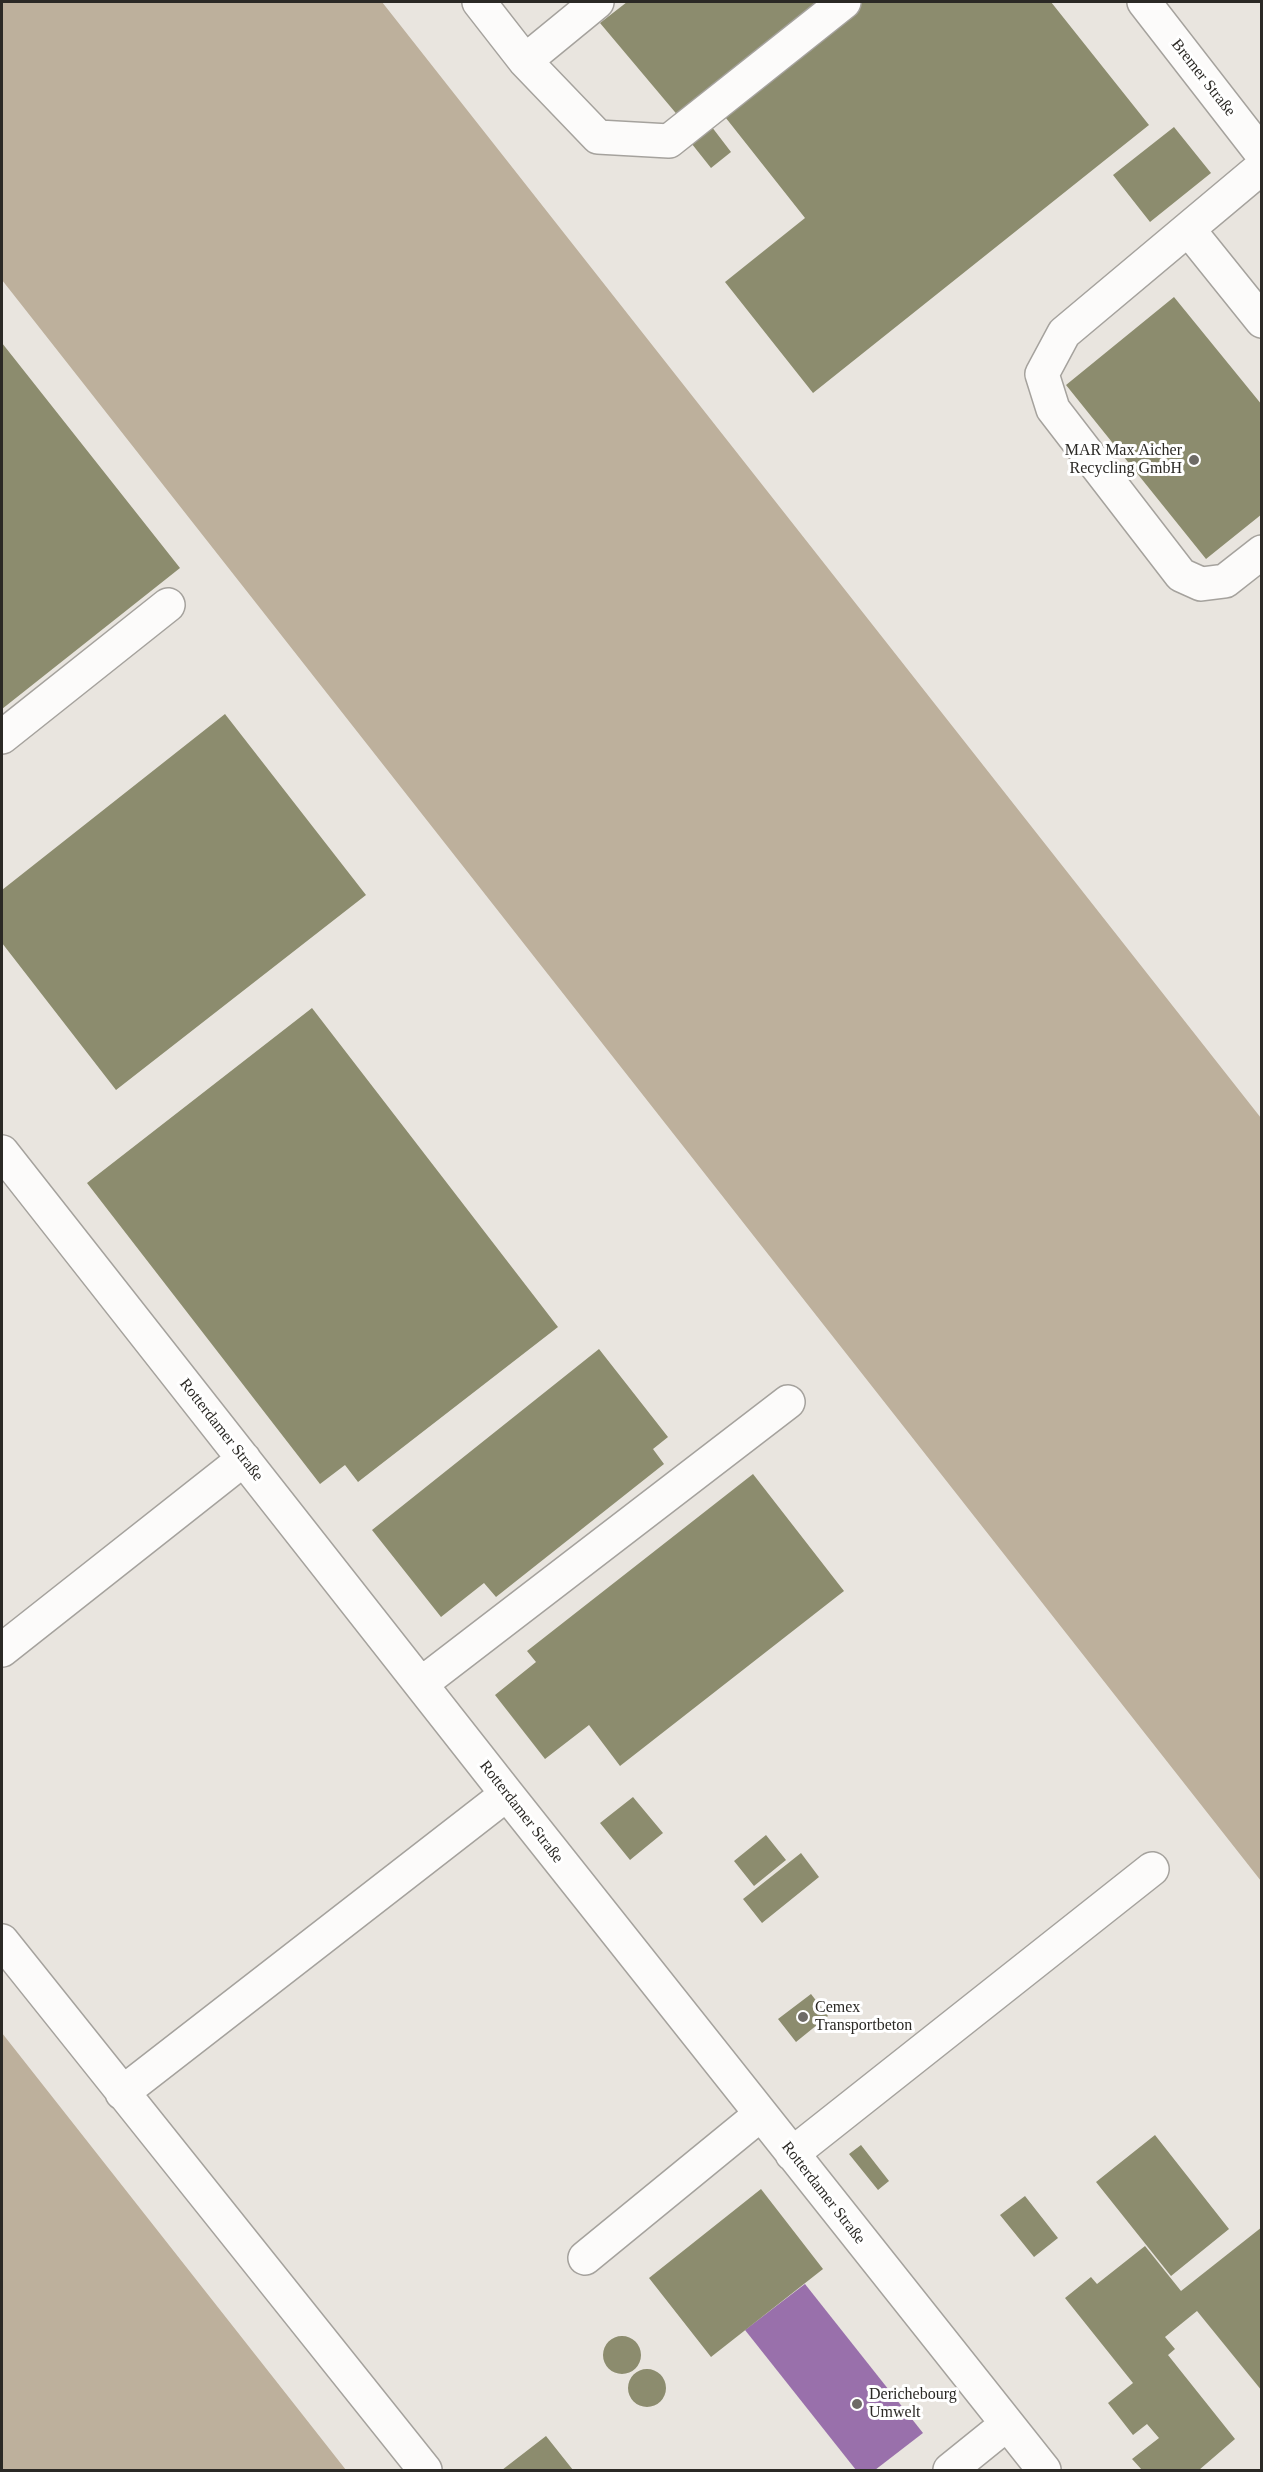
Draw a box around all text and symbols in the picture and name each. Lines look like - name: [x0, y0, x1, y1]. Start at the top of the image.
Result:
- street label: Bremer Straße: [1167, 36, 1239, 120]
- place label: MAR Max Aicher Recycling GmbH: [1065, 441, 1182, 479]
- marker: MAR Max Aicher Recycling GmbH: [1187, 453, 1201, 467]
- street label: Rotterdamer Straße: [175, 1375, 267, 1485]
- street label: Rotterdamer Straße: [475, 1757, 567, 1867]
- place label: Cemex Transportbeton: [815, 1998, 912, 2036]
- marker: Cemex Transportbeton: [796, 2010, 810, 2024]
- street label: Rotterdamer Straße: [777, 2138, 869, 2248]
- place label: Derichebourg Umwelt: [869, 2385, 957, 2423]
- marker: Derichebourg Umwelt: [850, 2397, 864, 2411]

